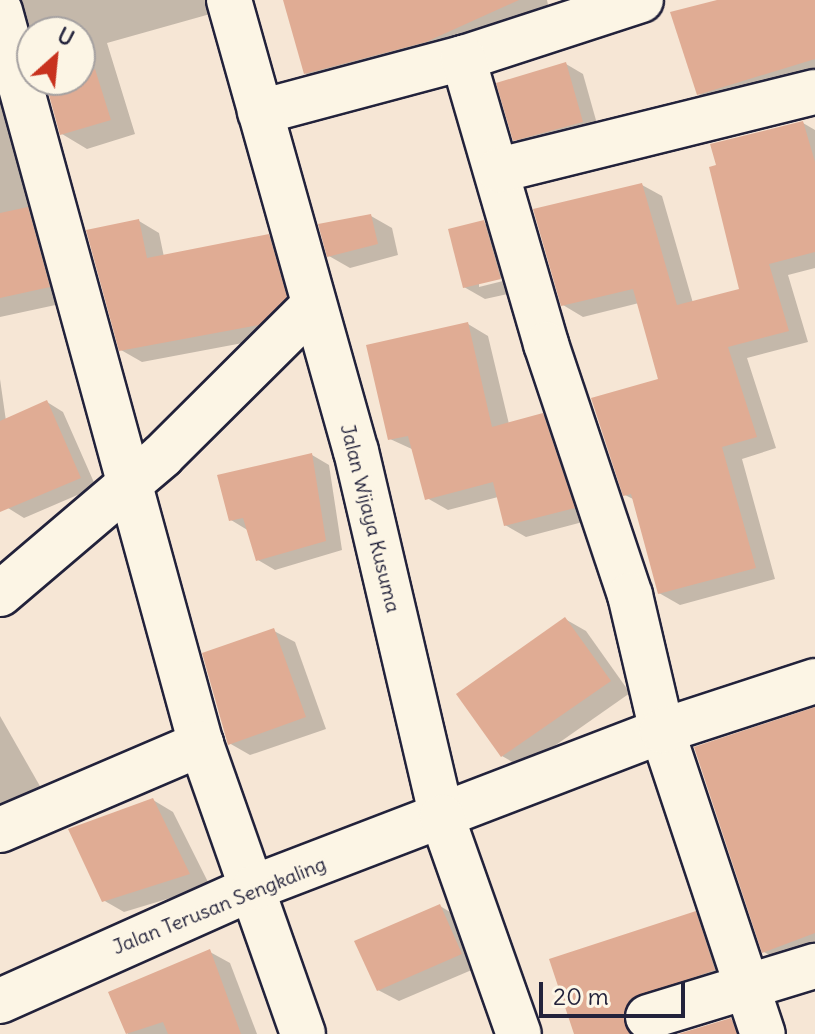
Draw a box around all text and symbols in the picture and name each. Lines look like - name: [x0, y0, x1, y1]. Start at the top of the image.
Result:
- north arrow: [16, 16, 96, 96]
- text: U: [53, 21, 79, 52]
- street label: Jalan Wijaya Kusuma: [336, 421, 406, 615]
- street label: Jalan Terusan Sengkaling: [109, 851, 329, 959]
- scale bar: [543, 966, 689, 1016]
- text: 20 m: [553, 981, 609, 1011]

